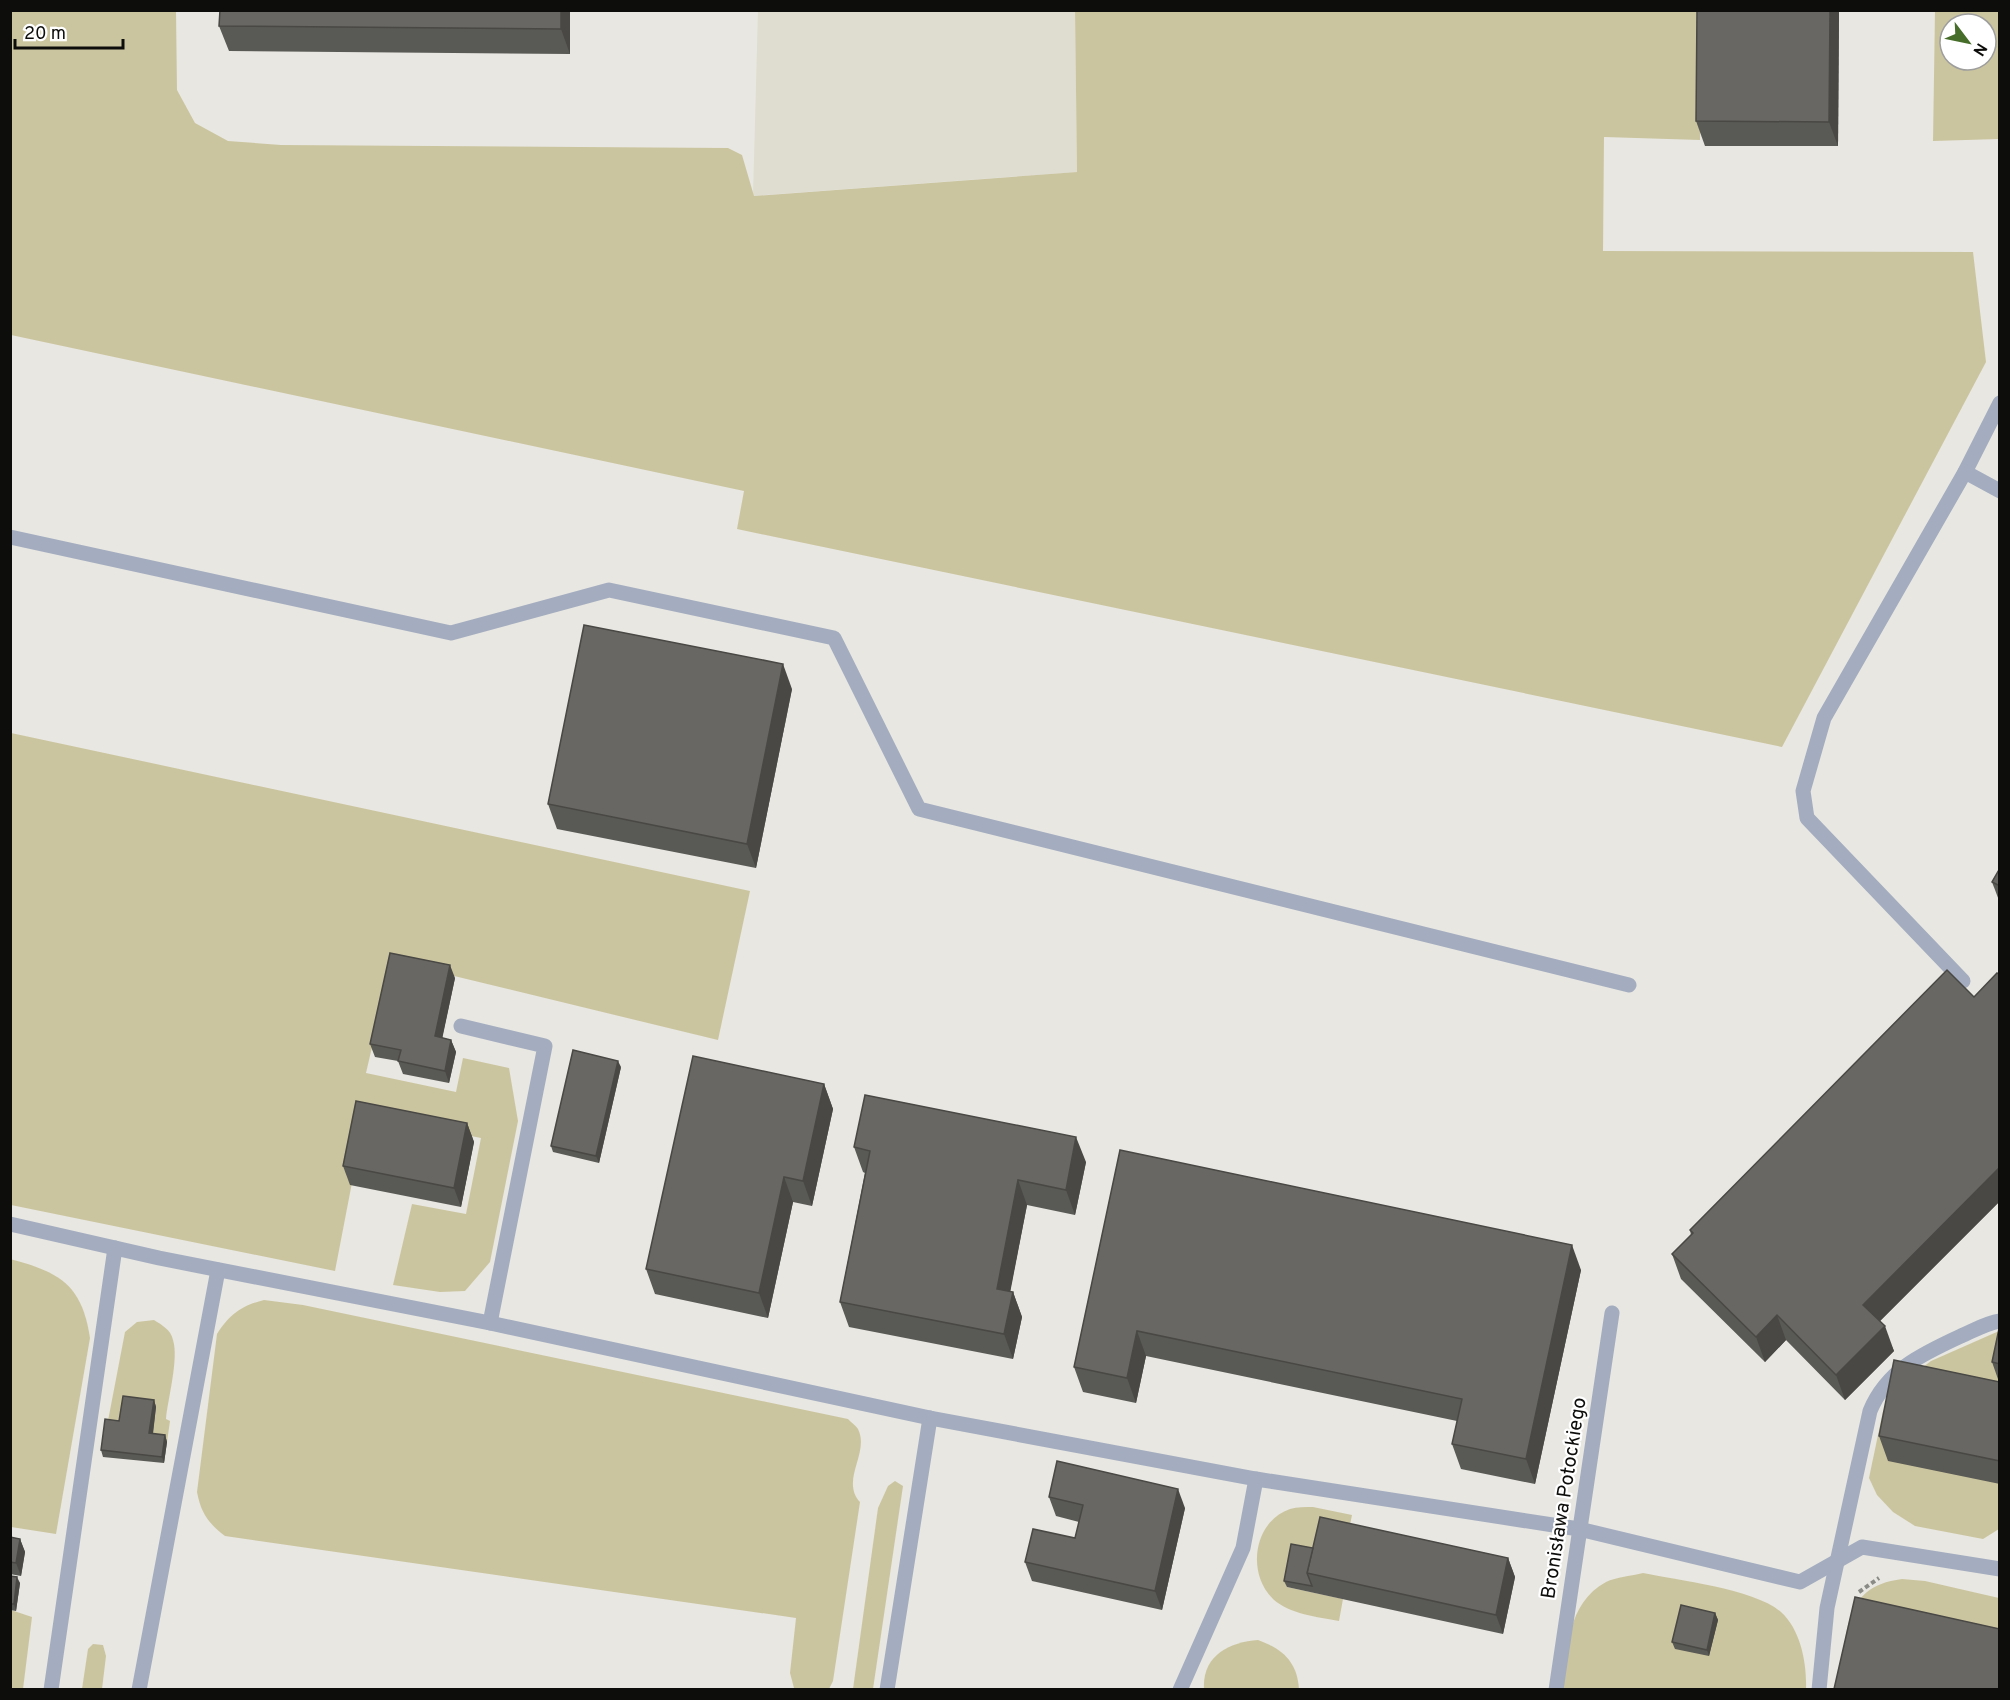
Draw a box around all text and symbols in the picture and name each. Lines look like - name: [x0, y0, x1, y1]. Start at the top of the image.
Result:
- scale bar: [15, 12, 123, 50]
- north arrow: [1938, 12, 1998, 72]
- text: 20 m: [24, 23, 66, 46]
- text: N: [1967, 39, 1991, 59]
- street label: Bronisława Potockiego: [1536, 1396, 1594, 1601]

